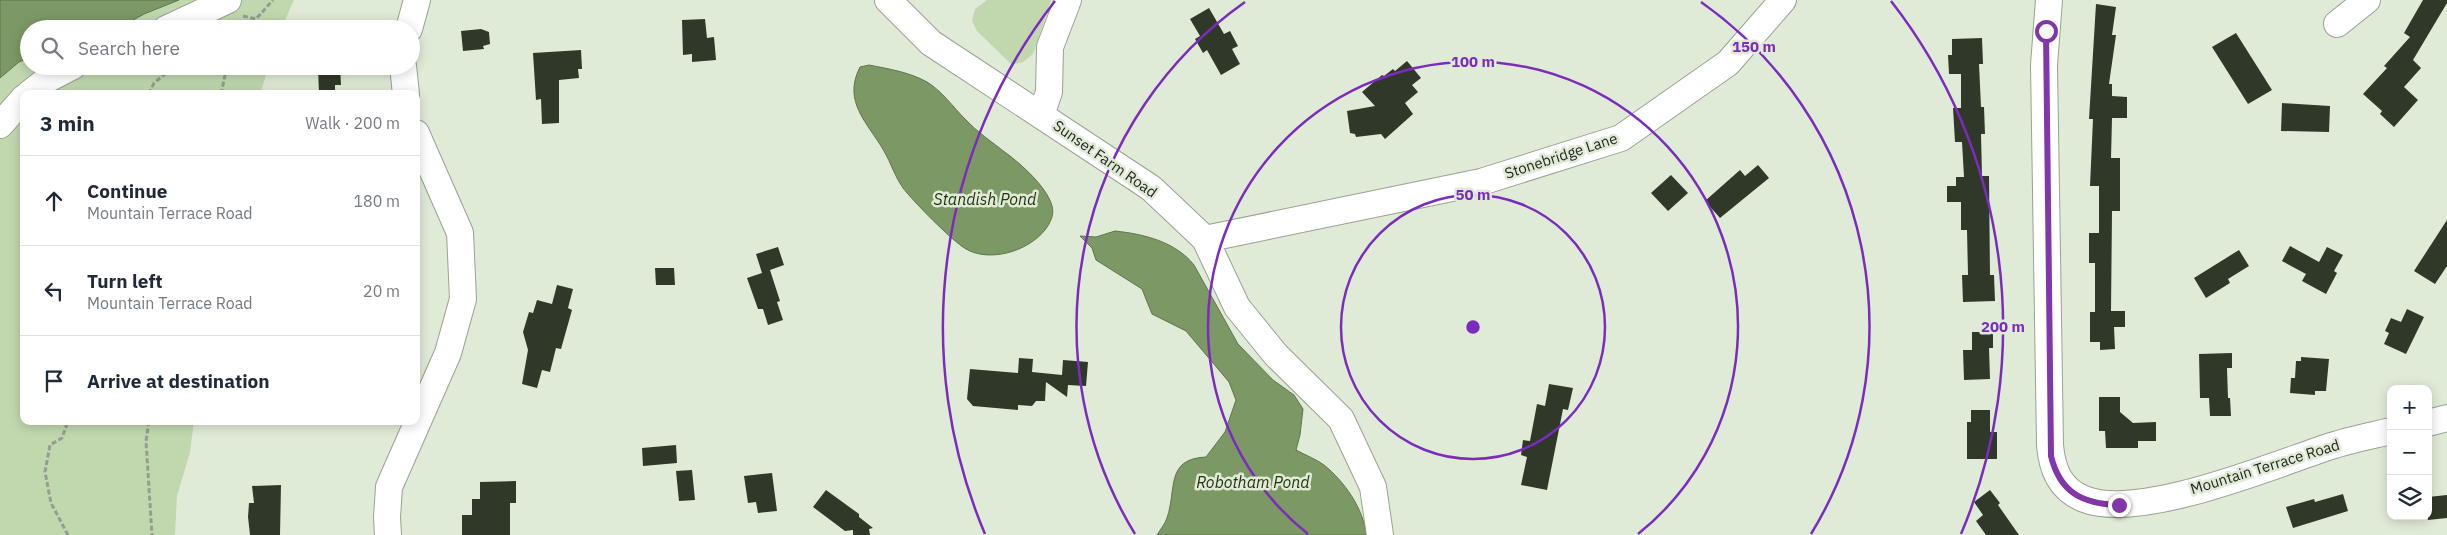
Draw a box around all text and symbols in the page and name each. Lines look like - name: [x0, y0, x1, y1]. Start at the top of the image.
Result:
- search box: [20, 20, 420, 75]
- route start: [2035, 20, 2058, 43]
- icon: search: [38, 34, 66, 62]
- text: Search here: [78, 36, 180, 60]
- text: 150 m: [1732, 37, 1776, 56]
- text: 100 m: [1451, 52, 1495, 71]
- text: 3 min: [40, 109, 95, 137]
- text: Walk · 200 m: [305, 113, 400, 133]
- street label: Sunset Farm Road: [1050, 116, 1161, 202]
- street label: Stonebridge Lane: [1502, 128, 1620, 183]
- text: Continue: [87, 179, 167, 203]
- text: 50 m: [1456, 185, 1490, 204]
- icon: ahead: [40, 187, 68, 215]
- water label: Standish Pond: [934, 189, 1037, 209]
- text: 180 m: [353, 191, 400, 211]
- text: Mountain Terrace Road: [87, 203, 253, 223]
- text: Turn left: [87, 269, 163, 293]
- icon: left: [40, 277, 68, 305]
- text: 20 m: [363, 281, 400, 301]
- text: Mountain Terrace Road: [87, 293, 253, 313]
- text: 200 m: [1981, 317, 2025, 336]
- centre of rings: [1464, 318, 1482, 336]
- icon: arrive: [40, 367, 68, 395]
- text: Arrive at destination: [87, 369, 270, 393]
- map controls: [2387, 385, 2432, 520]
- button: +: [2387, 385, 2432, 430]
- button: −: [2387, 430, 2432, 475]
- street label: Mountain Terrace Road: [2188, 435, 2342, 498]
- water label: Robotham Pond: [1196, 472, 1310, 492]
- button: layers: [2387, 475, 2432, 520]
- route end: [2108, 494, 2131, 517]

